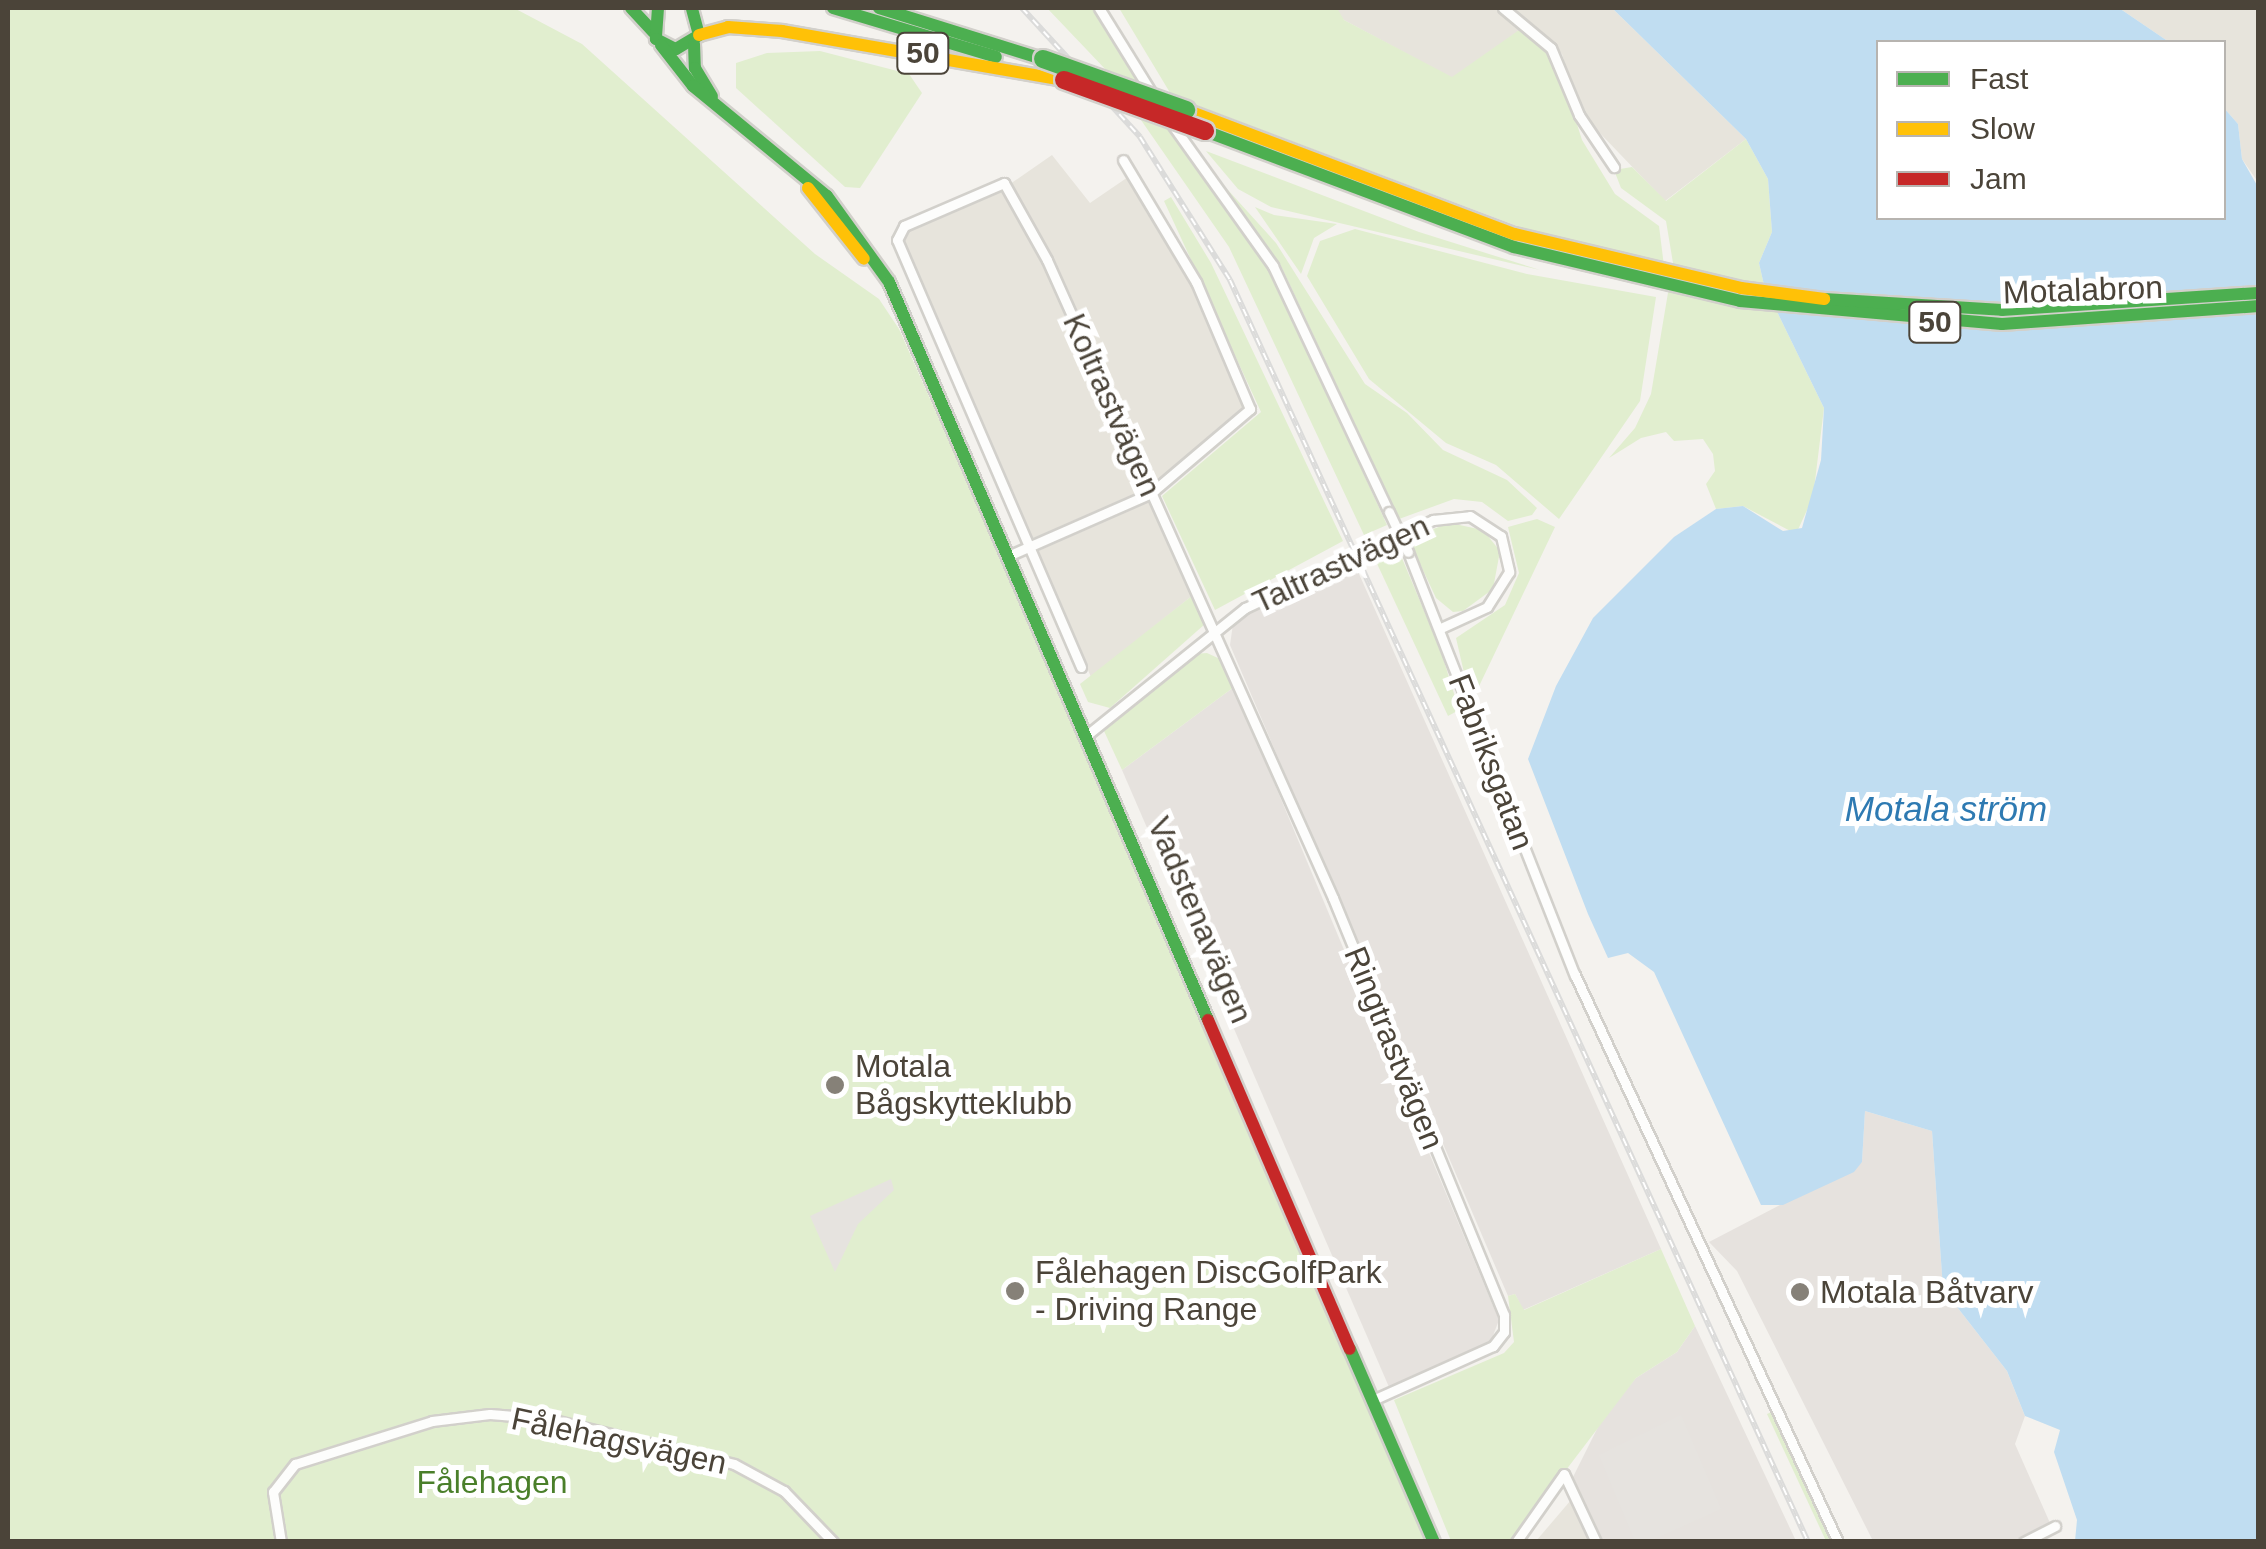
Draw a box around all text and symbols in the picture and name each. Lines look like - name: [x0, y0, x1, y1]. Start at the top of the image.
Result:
- road number: 50: [896, 28, 950, 78]
- legend: [1876, 40, 2226, 220]
- text: Fast: [1970, 62, 2028, 95]
- text: Slow: [1970, 112, 2035, 145]
- text: Jam: [1970, 162, 2027, 195]
- street label: Motalabron: [2002, 268, 2164, 312]
- road number: 50: [1908, 297, 1962, 347]
- street label: Koltrastvägen: [1055, 308, 1169, 502]
- street label: Taltrastvägen: [1247, 506, 1435, 622]
- street label: Fabriksgatan: [1440, 669, 1542, 855]
- water label: Motala ström: [1845, 788, 2047, 830]
- street label: Vadstenavägen: [1139, 811, 1261, 1029]
- street label: Ringtrastvägen: [1336, 941, 1452, 1155]
- place label: Motala Bågskytteklubb: [855, 1048, 1072, 1123]
- marker: Motala Bågskytteklubb: [824, 1074, 846, 1096]
- place label: Fålehagen DiscGolfPark - Driving Range: [1035, 1254, 1382, 1329]
- place label: Motala Båtvarv: [1820, 1273, 2033, 1311]
- marker: Fålehagen DiscGolfPark - Driving Range: [1004, 1280, 1026, 1302]
- marker: Motala Båtvarv: [1789, 1281, 1811, 1303]
- street label: Fålehagsvägen: [508, 1399, 730, 1483]
- park label: Fålehagen: [416, 1463, 568, 1501]

